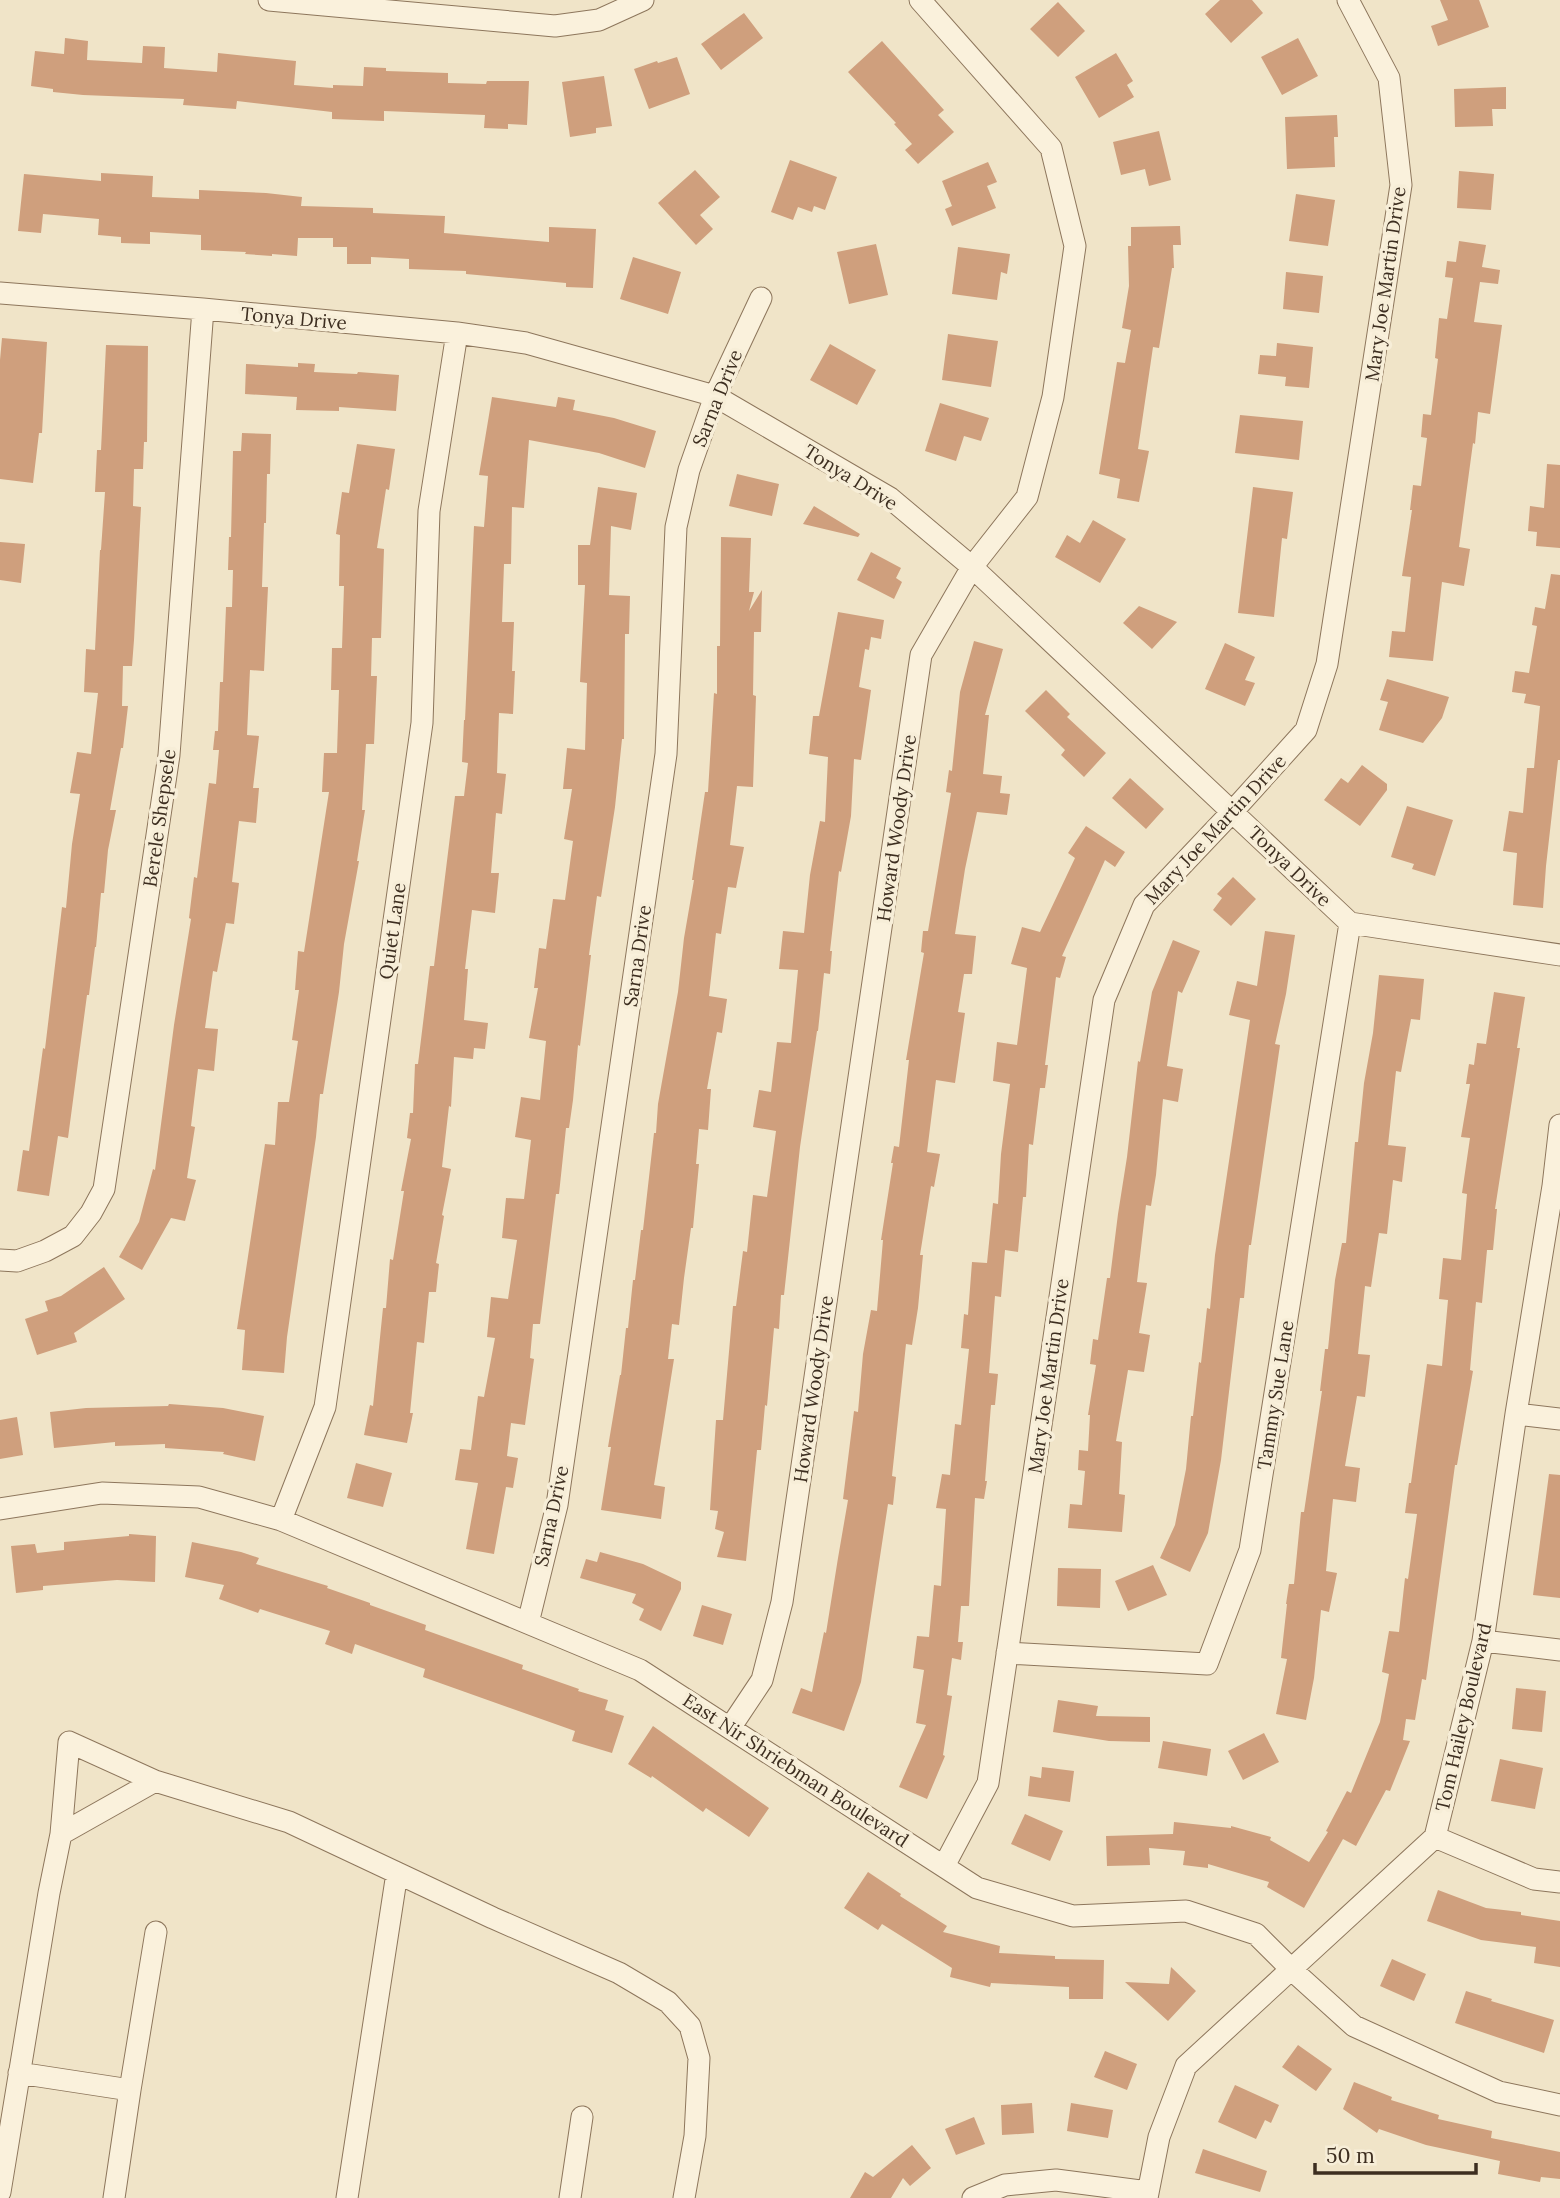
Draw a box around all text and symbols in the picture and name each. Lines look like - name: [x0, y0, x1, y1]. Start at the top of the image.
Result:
- street label: Mary Joe Martin Drive: [1359, 185, 1411, 383]
- street label: Tonya Drive: [240, 301, 348, 335]
- street label: Sarna Drive: [687, 346, 747, 450]
- street label: Tonya Drive: [800, 439, 902, 515]
- street label: Howard Woody Drive: [871, 733, 921, 923]
- street label: Berele Shepsele: [137, 747, 181, 889]
- street label: Mary Joe Martin Drive: [1139, 749, 1291, 909]
- street label: Tonya Drive: [1243, 821, 1337, 911]
- street label: Quiet Lane: [373, 881, 411, 981]
- street label: Sarna Drive: [618, 903, 656, 1009]
- street label: Mary Joe Martin Drive: [1022, 1277, 1074, 1475]
- street label: Howard Woody Drive: [788, 1294, 838, 1484]
- street label: Tammy Sue Lane: [1251, 1319, 1299, 1471]
- street label: Sarna Drive: [529, 1463, 573, 1569]
- street label: Tom Hailey Boulevard: [1430, 1620, 1496, 1814]
- street label: East Nir Shriebman Boulevard: [679, 1688, 913, 1852]
- scale bar: [1315, 2132, 1476, 2176]
- text: 50 m: [1326, 2142, 1375, 2169]

